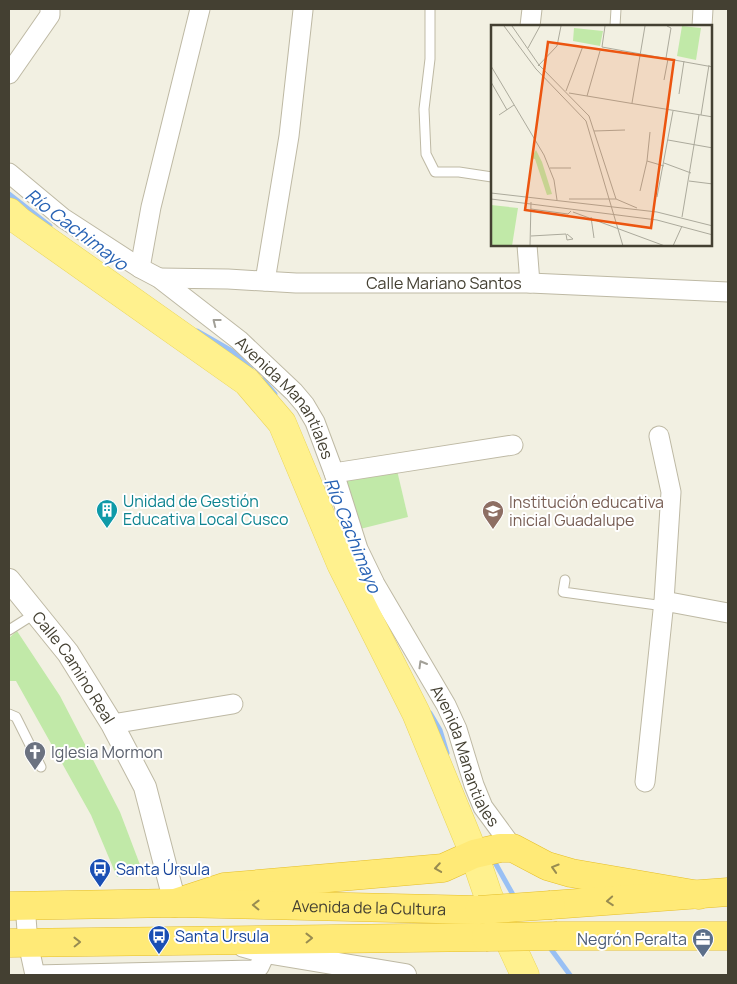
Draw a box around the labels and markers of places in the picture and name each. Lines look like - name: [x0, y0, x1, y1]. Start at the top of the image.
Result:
- place label: Unidad de Gestión Educativa Local Cusco: [123, 490, 288, 530]
- place label: Institución educativa inicial Guadalupe: [509, 491, 664, 531]
- building icon: Unidad de Gestión Educativa Local Cusco: [95, 498, 119, 529]
- school or university icon: Institución educativa inicial Guadalupe: [481, 499, 505, 530]
- church icon: Iglesia Mormon: [23, 740, 47, 771]
- place label: Iglesia Mormon: [51, 741, 163, 763]
- bus stop icon: Santa Úrsula: [88, 857, 112, 888]
- place label: Santa Úrsula: [116, 858, 210, 880]
- bus stop icon: Santa Ursula: [147, 924, 171, 955]
- place label: Santa Ursula: [175, 925, 269, 947]
- office icon: Negrón Peralta: [691, 927, 715, 958]
- place label: Negrón Peralta: [577, 928, 687, 950]

